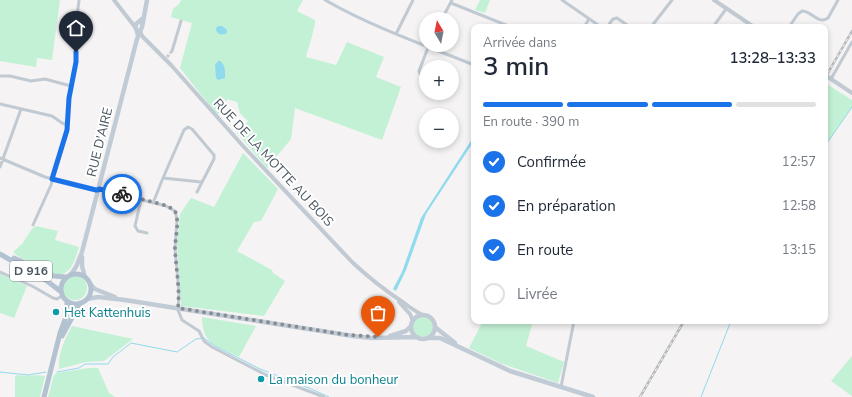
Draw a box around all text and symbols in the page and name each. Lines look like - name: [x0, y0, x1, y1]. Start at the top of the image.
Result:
- pin: [59, 11, 93, 52]
- north arrow: [419, 12, 459, 52]
- map controls: [419, 12, 459, 148]
- icon: home: [65, 17, 87, 39]
- text: Arrivée dans: [483, 34, 557, 52]
- text: 13:28–13:33: [729, 48, 816, 68]
- text: 3 min: [483, 49, 549, 84]
- button: +: [419, 60, 459, 100]
- street label: RUE DE LA MOTTE AU BOIS: [209, 95, 337, 231]
- street label: RUE D'AIRE: [83, 106, 117, 179]
- button: −: [419, 108, 459, 148]
- text: En route · 390 m: [483, 113, 579, 131]
- icon: check: [483, 151, 505, 173]
- text: Confirmée: [517, 152, 586, 172]
- text: 12:57: [782, 153, 816, 171]
- courier: [102, 174, 142, 214]
- icon: bike: [111, 183, 133, 205]
- icon: check: [483, 195, 505, 217]
- text: En préparation: [517, 196, 616, 216]
- text: 12:58: [782, 197, 816, 215]
- icon: check: [483, 239, 505, 261]
- text: En route: [517, 240, 573, 260]
- text: 13:15: [782, 241, 816, 259]
- road number: D 916: [10, 261, 52, 281]
- text: Livrée: [517, 284, 558, 304]
- pin: [361, 296, 395, 337]
- icon: bag: [367, 302, 389, 324]
- place label: Het Kattenhuis: [64, 304, 151, 322]
- marker: Het Kattenhuis: [51, 307, 61, 317]
- place label: La maison du bonheur: [269, 371, 399, 389]
- marker: La maison du bonheur: [256, 374, 266, 384]

